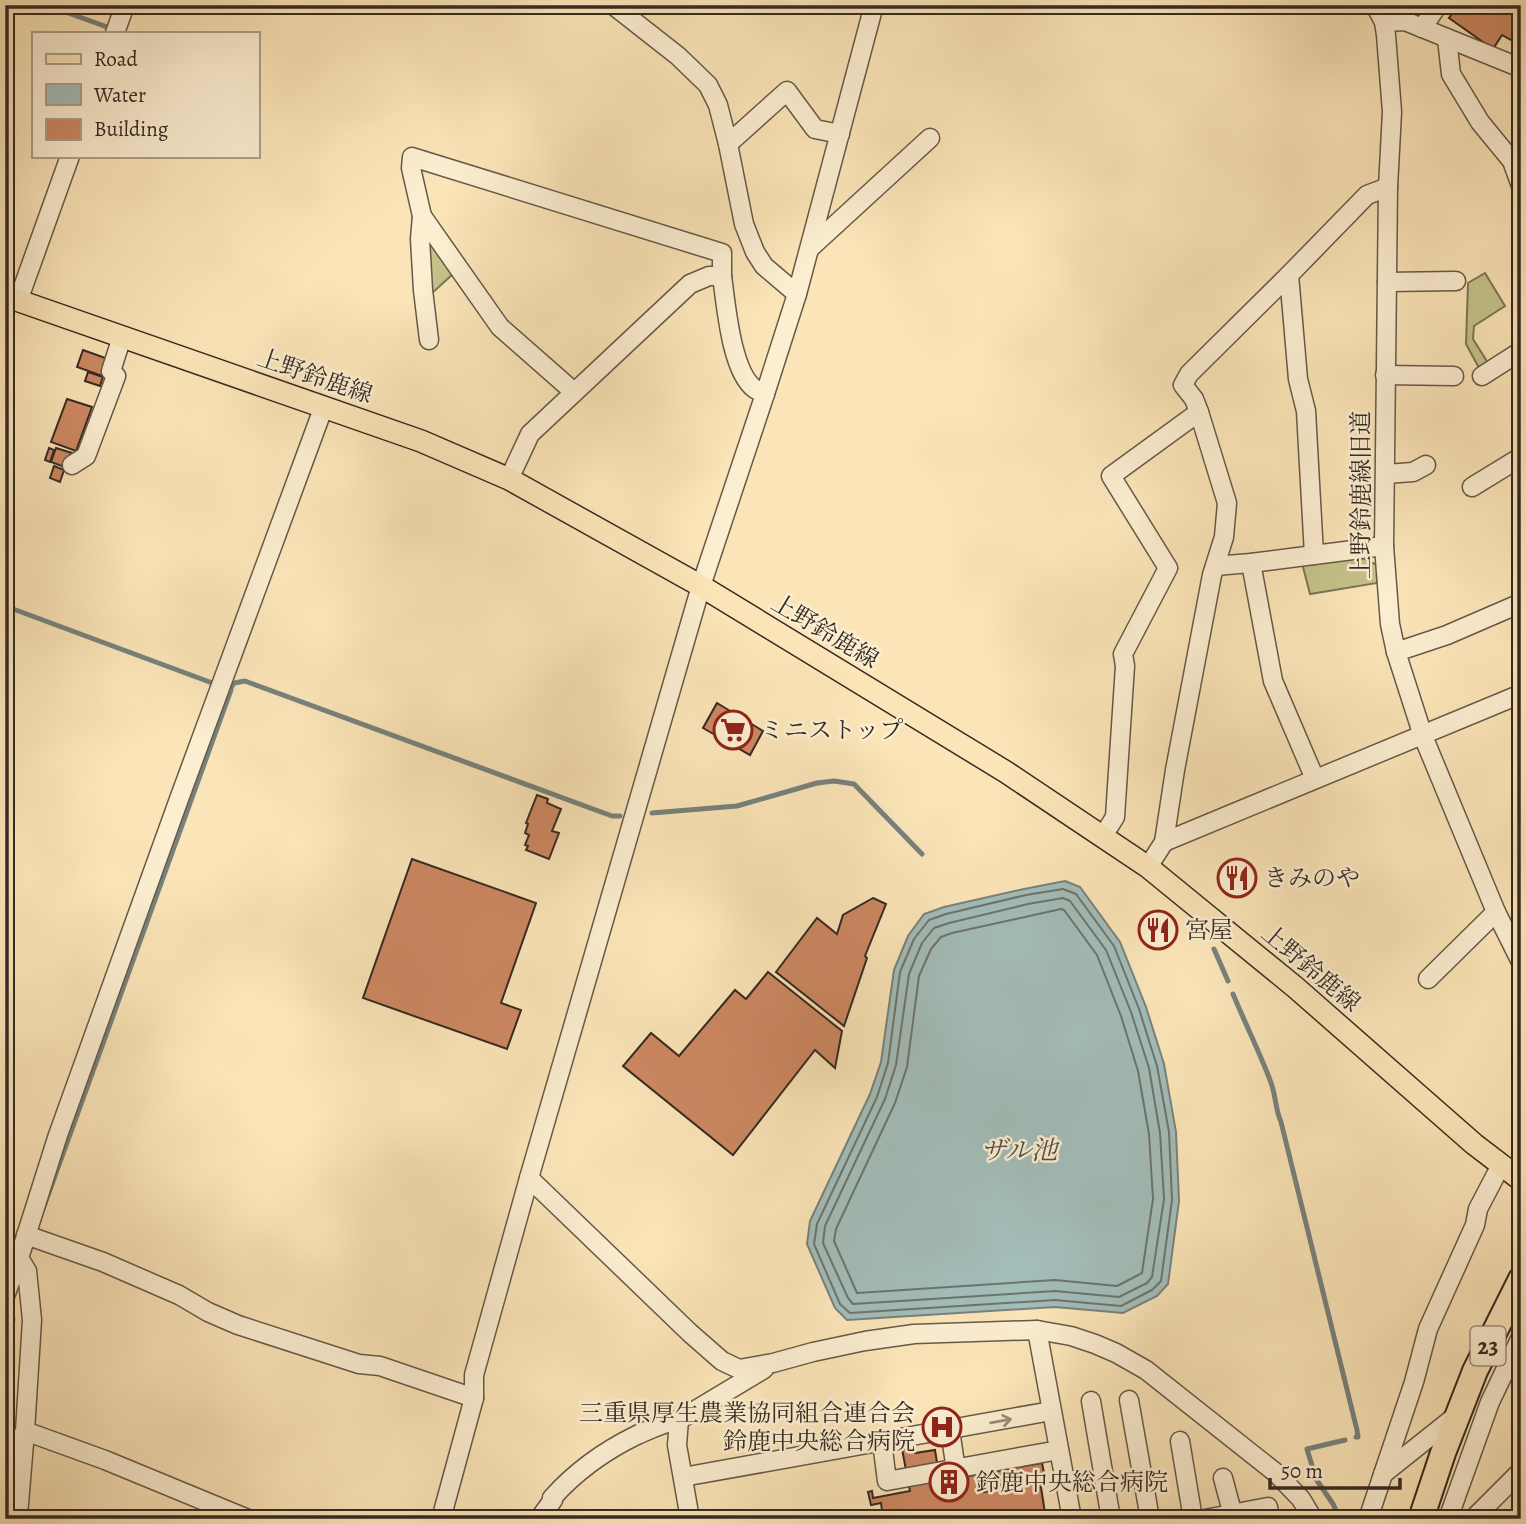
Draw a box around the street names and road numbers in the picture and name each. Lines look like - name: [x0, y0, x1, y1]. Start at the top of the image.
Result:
- street label: 上野鈴鹿線: [253, 341, 377, 411]
- street label: 上野鈴鹿線旧道: [1345, 411, 1377, 579]
- street label: 上野鈴鹿線: [765, 586, 885, 676]
- street label: 上野鈴鹿線: [1255, 917, 1367, 1019]
- road number: 23: [1470, 1326, 1506, 1366]

